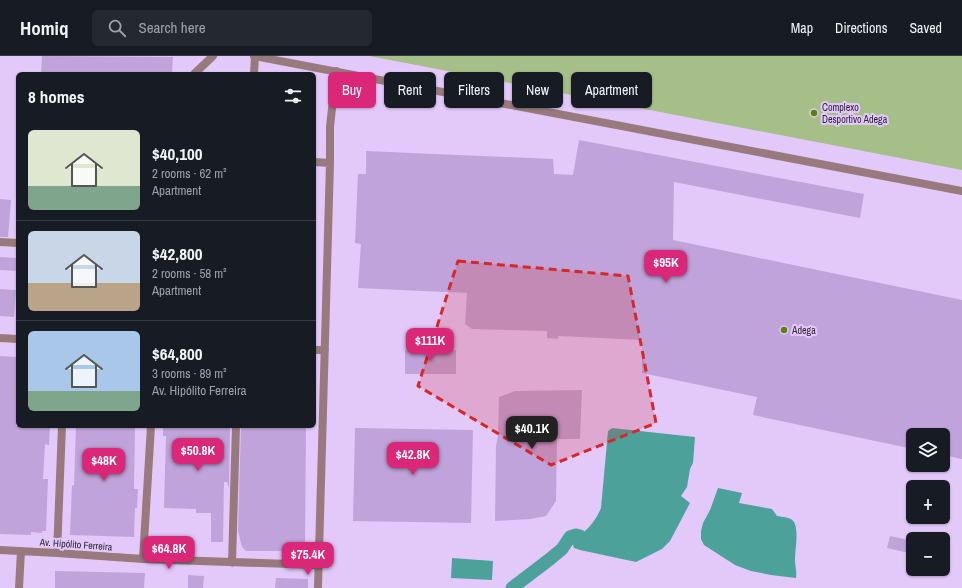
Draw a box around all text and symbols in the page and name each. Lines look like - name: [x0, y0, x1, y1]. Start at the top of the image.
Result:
- search box: [92, 10, 372, 46]
- text: Homiq: [20, 15, 68, 41]
- icon: search: [106, 17, 128, 39]
- text: Search here: [138, 17, 206, 38]
- text: Map: [791, 19, 813, 37]
- text: Directions: [835, 19, 887, 37]
- text: Saved: [909, 19, 942, 37]
- chip: Buy: [328, 72, 376, 108]
- chip: Rent: [384, 72, 436, 108]
- chip: Filters: [444, 72, 504, 108]
- chip: New: [512, 72, 563, 108]
- chip: Apartment: [571, 72, 652, 108]
- text: 8 homes: [28, 85, 85, 108]
- icon: filters: [282, 85, 304, 107]
- place label: Complexo Desportivo Adega: [822, 101, 888, 126]
- marker: Complexo Desportivo Adega: [809, 108, 819, 118]
- text: $40,100: [152, 142, 202, 165]
- icon: home: [60, 146, 108, 194]
- text: 2 rooms · 62 m²: [152, 165, 227, 182]
- text: Apartment: [152, 182, 201, 199]
- text: $42,800: [152, 242, 202, 265]
- icon: home: [60, 247, 108, 295]
- pin: $95K: [642, 250, 690, 284]
- text: $95K: [653, 254, 679, 271]
- text: 2 rooms · 58 m²: [152, 265, 227, 282]
- text: Apartment: [152, 282, 201, 299]
- place label: Adega: [791, 324, 816, 337]
- marker: Adega: [779, 325, 789, 335]
- pin: $111K: [402, 328, 458, 362]
- text: $111K: [415, 332, 445, 349]
- text: $64,800: [152, 342, 202, 365]
- icon: home: [60, 347, 108, 395]
- text: 3 rooms · 89 m²: [152, 365, 227, 382]
- text: Av. Hipólito Ferreira: [152, 382, 247, 399]
- pin: $40.1K: [499, 416, 565, 450]
- text: $40.1K: [515, 420, 549, 437]
- map controls: [906, 428, 950, 576]
- button: layers: [906, 428, 950, 472]
- pin: $50.8K: [165, 438, 231, 472]
- text: $50.8K: [181, 442, 215, 459]
- pin: $42.8K: [380, 442, 446, 476]
- text: $42.8K: [396, 446, 430, 463]
- pin: $48K: [80, 448, 128, 482]
- text: $48K: [91, 452, 117, 469]
- button: +: [906, 480, 950, 524]
- button: −: [906, 532, 950, 576]
- street label: Av. Hipólito Ferreira: [38, 535, 113, 554]
- pin: $64.8K: [136, 536, 202, 570]
- text: $64.8K: [152, 540, 186, 557]
- pin: $75.4K: [275, 542, 341, 576]
- text: $75.4K: [291, 546, 325, 563]

